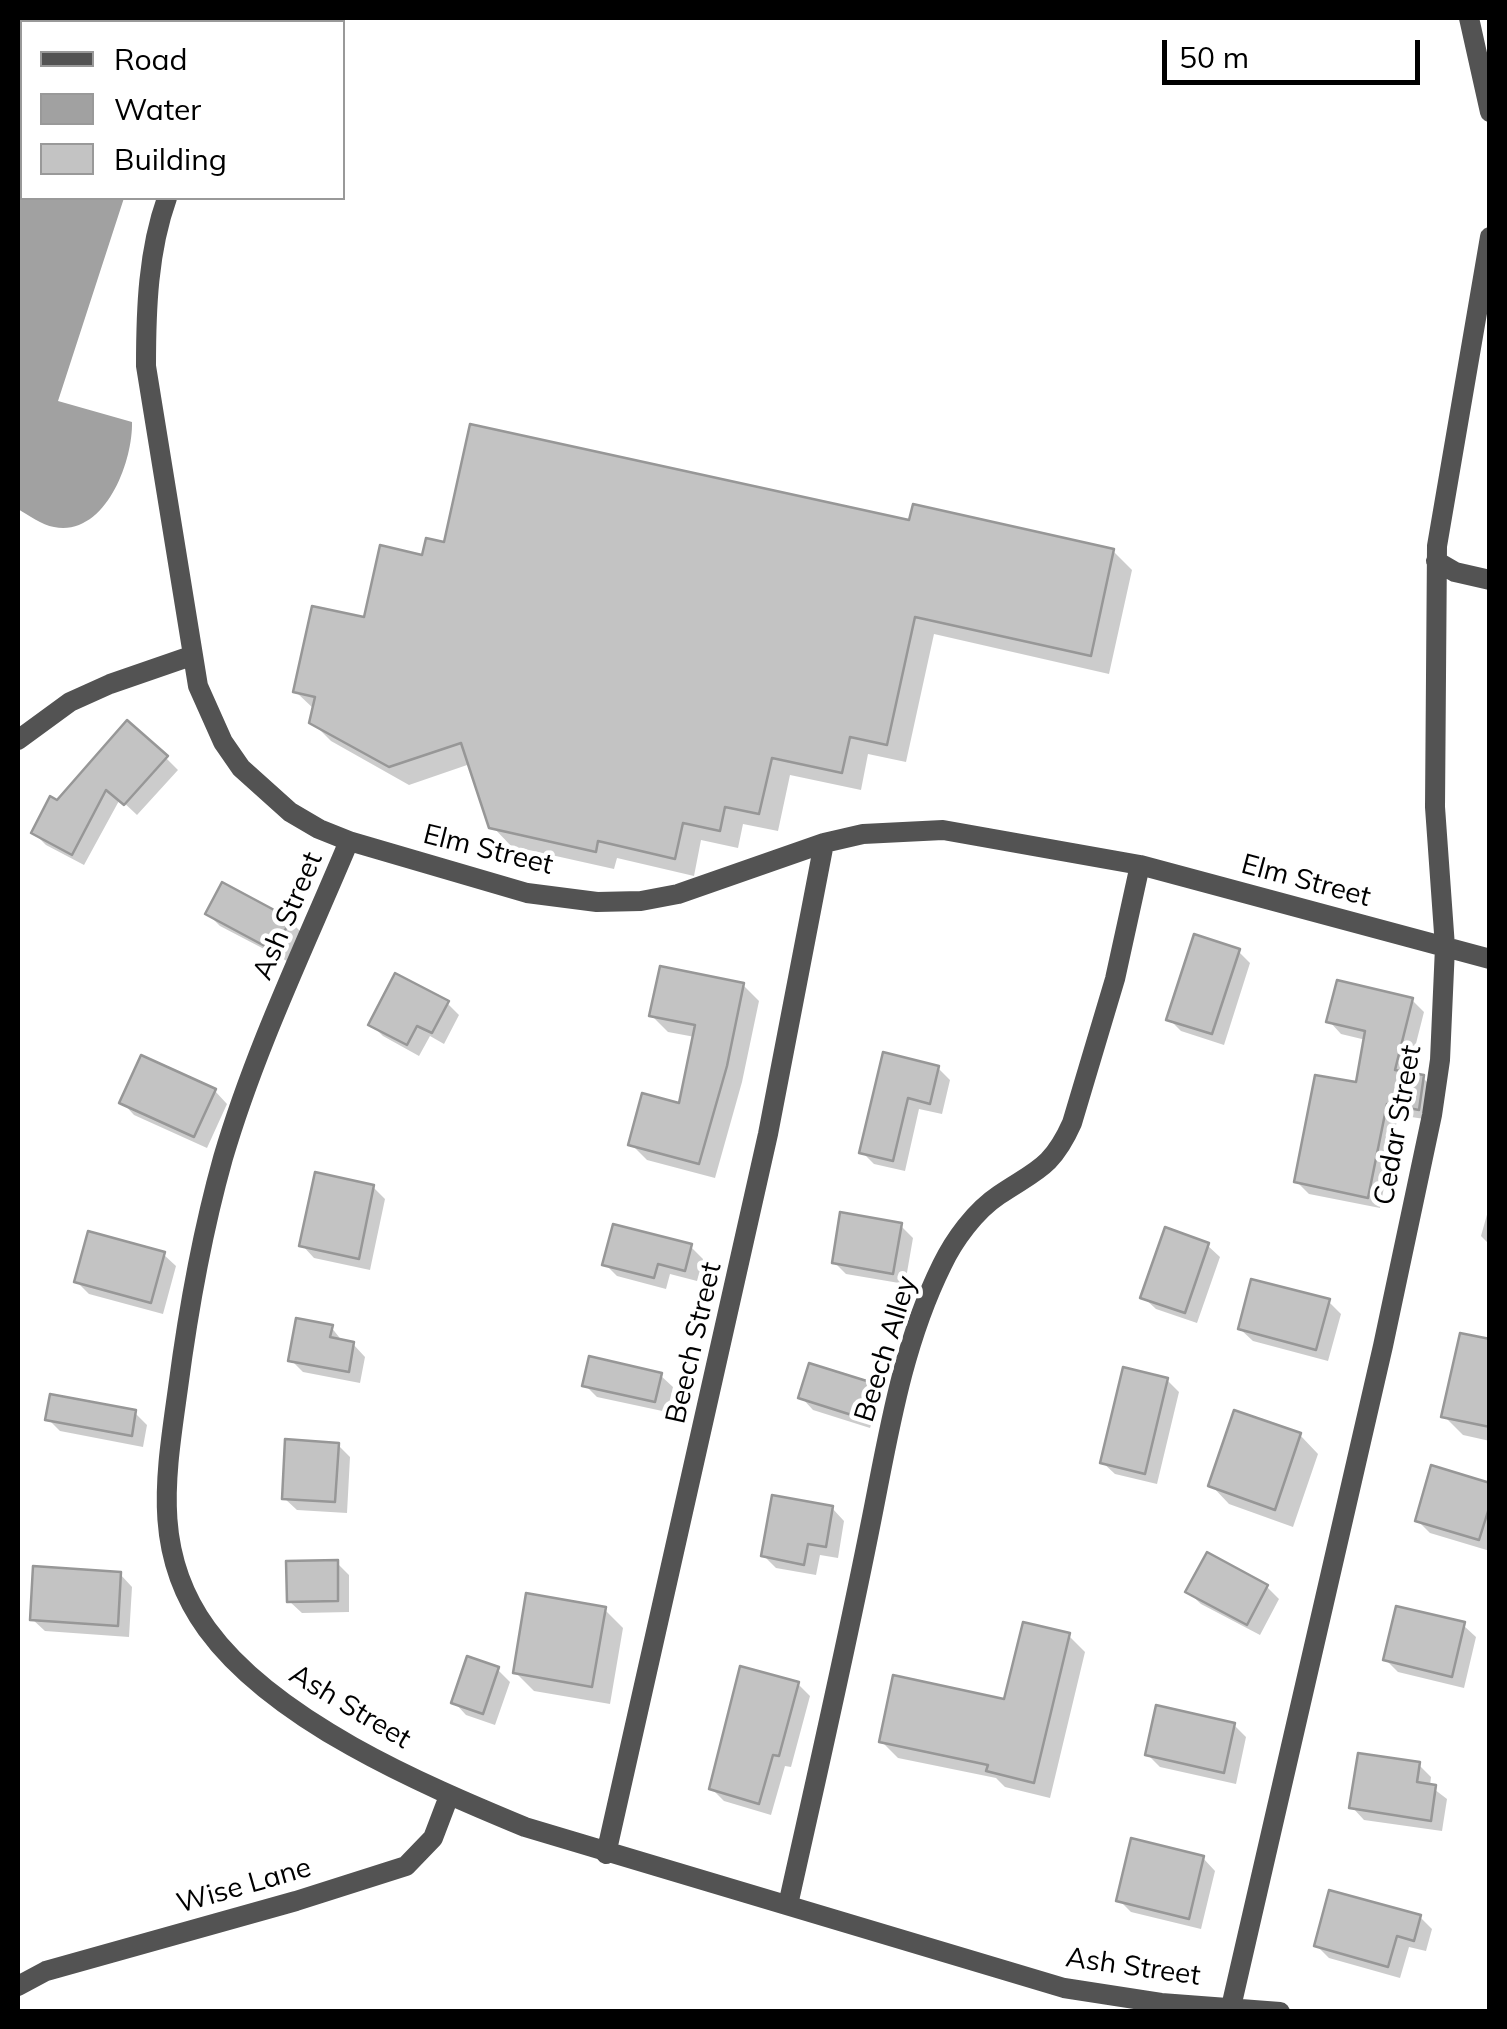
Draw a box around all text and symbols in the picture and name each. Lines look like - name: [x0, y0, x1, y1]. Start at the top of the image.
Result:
- legend: [20, 20, 345, 200]
- scale bar: [1167, 20, 1424, 82]
- text: 50 m: [1179, 38, 1249, 76]
- text: Road: [114, 40, 188, 78]
- text: Water: [114, 90, 201, 128]
- text: Building: [114, 140, 227, 178]
- street label: Elm Street: [420, 818, 556, 882]
- street label: Ash Street: [246, 847, 330, 985]
- street label: Elm Street: [1238, 848, 1374, 914]
- street label: Cedar Street: [1367, 1042, 1429, 1208]
- street label: Beech Street: [659, 1259, 729, 1427]
- street label: Beech Alley: [848, 1272, 924, 1426]
- street label: Ash Street: [283, 1658, 417, 1756]
- street label: Wise Lane: [173, 1851, 315, 1921]
- street label: Ash Street: [1064, 1941, 1202, 1993]

